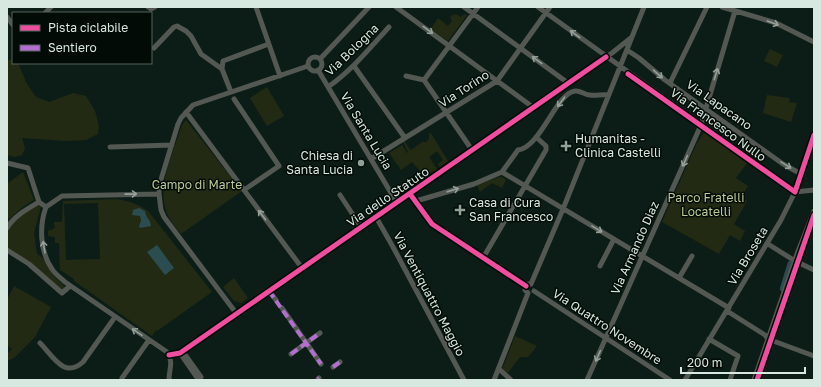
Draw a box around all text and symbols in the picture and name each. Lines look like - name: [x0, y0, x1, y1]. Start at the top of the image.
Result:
- legend: [12, 12, 152, 64]
- one-way arrow: [766, 19, 778, 27]
- text: Pista ciclabile: [48, 20, 128, 35]
- street label: Via Bologna: [322, 20, 382, 79]
- one-way arrow: [422, 26, 433, 34]
- one-way arrow: [570, 30, 581, 38]
- text: Sentiero: [48, 40, 97, 55]
- one-way arrow: [531, 56, 542, 64]
- street label: Via Torino: [436, 67, 492, 110]
- one-way arrow: [713, 68, 720, 81]
- one-way arrow: [652, 69, 663, 78]
- street label: Via Lapacano: [684, 76, 755, 133]
- street label: Via Francesco Nullo: [668, 85, 769, 164]
- street label: Via Santa Lucia: [337, 89, 395, 172]
- one-way arrow: [557, 97, 565, 108]
- place label: Humanitas - Clinica Castelli: [575, 131, 661, 160]
- marker: Humanitas - Clinica Castelli: [560, 140, 572, 152]
- place label: Chiesa di Santa Lucia: [286, 148, 353, 177]
- one-way arrow: [681, 154, 688, 166]
- marker: Chiesa di Santa Lucia: [356, 158, 366, 168]
- one-way arrow: [780, 162, 792, 170]
- street label: Via dello Statuto: [344, 163, 432, 230]
- park label: Campo di Marte: [152, 177, 242, 192]
- one-way arrow: [447, 186, 460, 193]
- one-way arrow: [124, 190, 137, 198]
- park label: Parco Fratelli Locatelli: [668, 190, 744, 219]
- place label: Casa di Cura San Francesco: [469, 195, 553, 224]
- street label: Via Armando Diaz: [607, 199, 662, 297]
- marker: Casa di Cura San Francesco: [454, 204, 466, 216]
- one-way arrow: [258, 209, 266, 220]
- street label: Via Broseta: [724, 224, 771, 288]
- one-way arrow: [591, 225, 602, 233]
- street label: Via Ventiquattro Maggio: [390, 229, 469, 358]
- one-way arrow: [40, 241, 48, 254]
- street label: Via Quattro Novembre: [550, 286, 665, 368]
- one-way arrow: [132, 328, 143, 336]
- scale bar: [681, 349, 805, 375]
- one-way arrow: [593, 350, 601, 362]
- text: 200 m: [687, 355, 722, 370]

